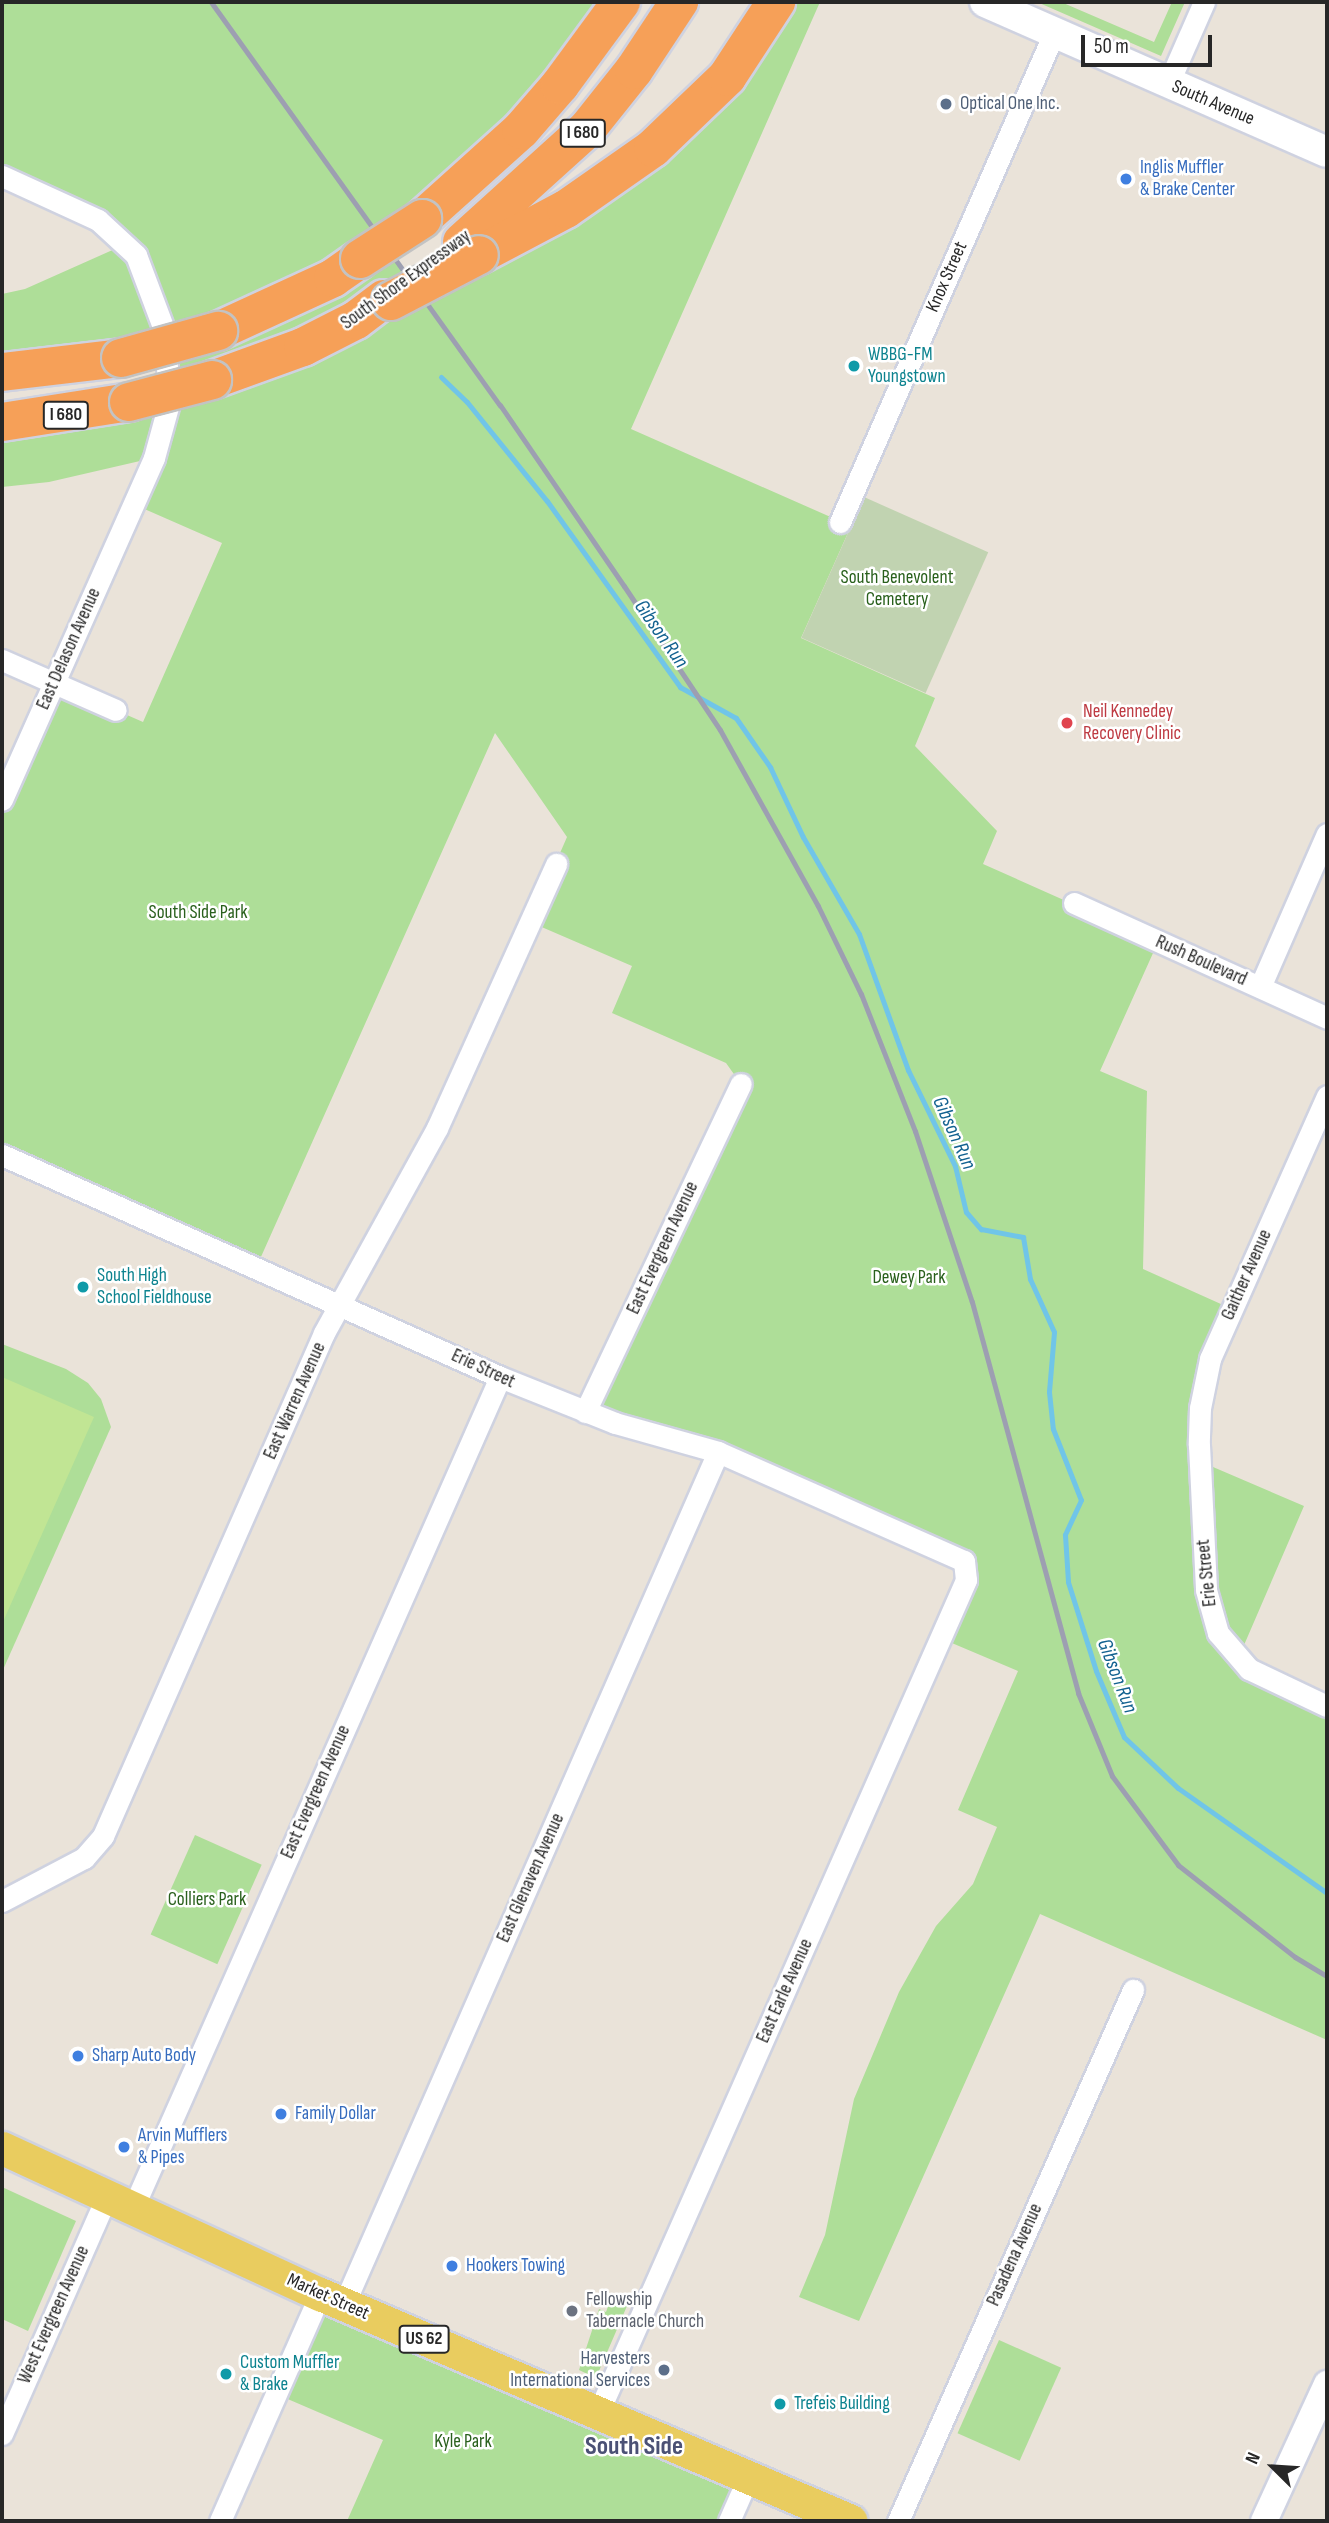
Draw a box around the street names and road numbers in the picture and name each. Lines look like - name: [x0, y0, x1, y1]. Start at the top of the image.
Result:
- street label: South Avenue: [1168, 75, 1258, 131]
- road number: I 680: [558, 118, 608, 148]
- street label: South Shore Expressway: [337, 225, 475, 335]
- street label: Knox Street: [921, 238, 973, 316]
- road number: I 680: [42, 400, 90, 430]
- street label: East Delason Avenue: [32, 585, 106, 713]
- street label: Rush Boulevard: [1152, 931, 1250, 991]
- street label: East Evergreen Avenue: [622, 1178, 704, 1318]
- street label: Gaither Avenue: [1217, 1226, 1277, 1324]
- street label: East Warren Avenue: [259, 1339, 331, 1463]
- street label: Erie Street: [448, 1344, 518, 1394]
- street label: Erie Street: [1192, 1538, 1222, 1608]
- street label: East Evergreen Avenue: [276, 1722, 356, 1862]
- street label: East Glenaven Avenue: [492, 1810, 570, 1946]
- street label: East Earle Avenue: [752, 1935, 818, 2047]
- street label: Pasadena Avenue: [982, 2200, 1048, 2310]
- street label: West Evergreen Avenue: [13, 2243, 95, 2387]
- street label: Market Street: [283, 2269, 373, 2325]
- road number: US 62: [398, 2325, 450, 2354]

